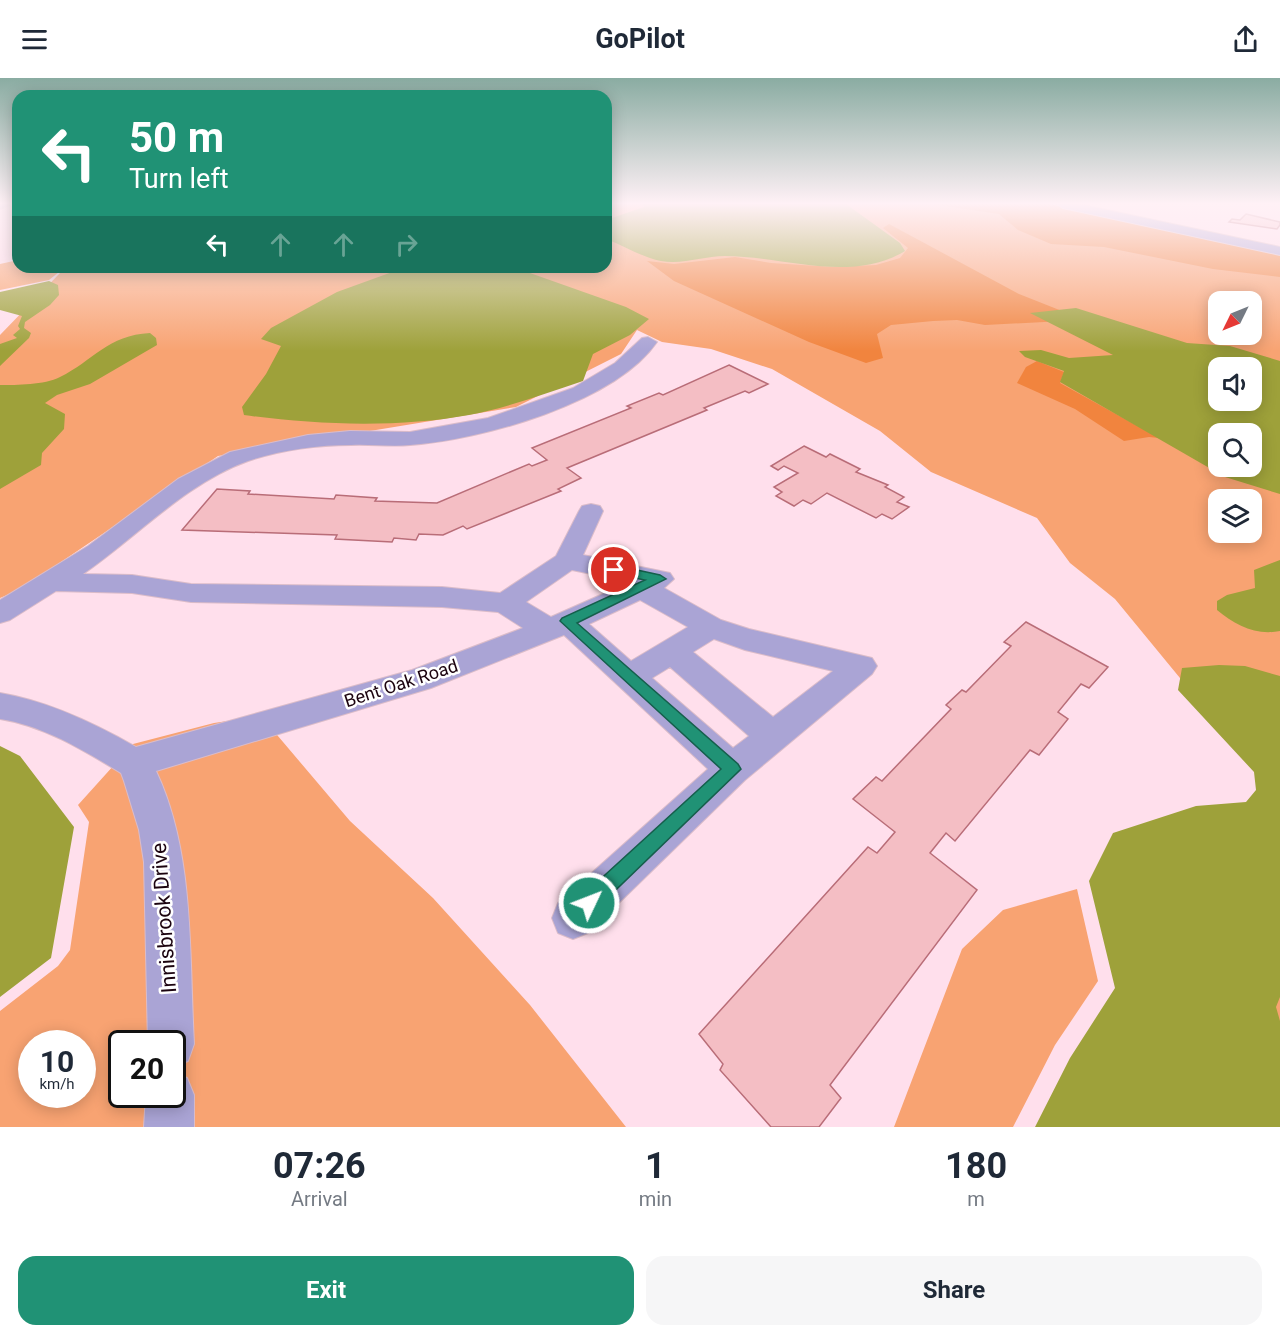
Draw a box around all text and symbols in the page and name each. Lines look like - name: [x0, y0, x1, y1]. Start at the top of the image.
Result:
- icon: menu: [18, 23, 51, 56]
- text: GoPilot: [595, 23, 685, 55]
- icon: share: [1229, 23, 1262, 56]
- text: 50 m: [129, 113, 224, 162]
- icon: left: [30, 114, 108, 192]
- text: Turn left: [129, 163, 229, 195]
- icon: left: [201, 228, 234, 261]
- icon: ahead: [264, 228, 297, 261]
- icon: ahead: [327, 228, 360, 261]
- icon: right: [390, 228, 423, 261]
- north arrow: [1208, 291, 1262, 345]
- map controls: [1208, 291, 1262, 543]
- button: sound: [1208, 357, 1262, 411]
- button: search: [1208, 423, 1262, 477]
- button: layers: [1208, 489, 1262, 543]
- pin: [588, 544, 639, 595]
- icon: arrive: [597, 553, 630, 586]
- street label: Bent Oak Road: [342, 655, 460, 711]
- street label: Innisbrook Drive: [147, 842, 181, 994]
- position arrow: [557, 871, 621, 935]
- speed limit sign: 20: [108, 1030, 186, 1108]
- text: 10: [40, 1044, 74, 1079]
- text: km/h: [39, 1075, 75, 1093]
- text: 07:26: [273, 1145, 366, 1187]
- text: 1: [645, 1145, 666, 1187]
- text: 180: [945, 1145, 1007, 1187]
- text: Arrival: [291, 1187, 348, 1211]
- text: min: [639, 1187, 672, 1211]
- text: m: [967, 1187, 985, 1211]
- button: Exit: [18, 1256, 634, 1325]
- button: Share: [646, 1256, 1262, 1325]

